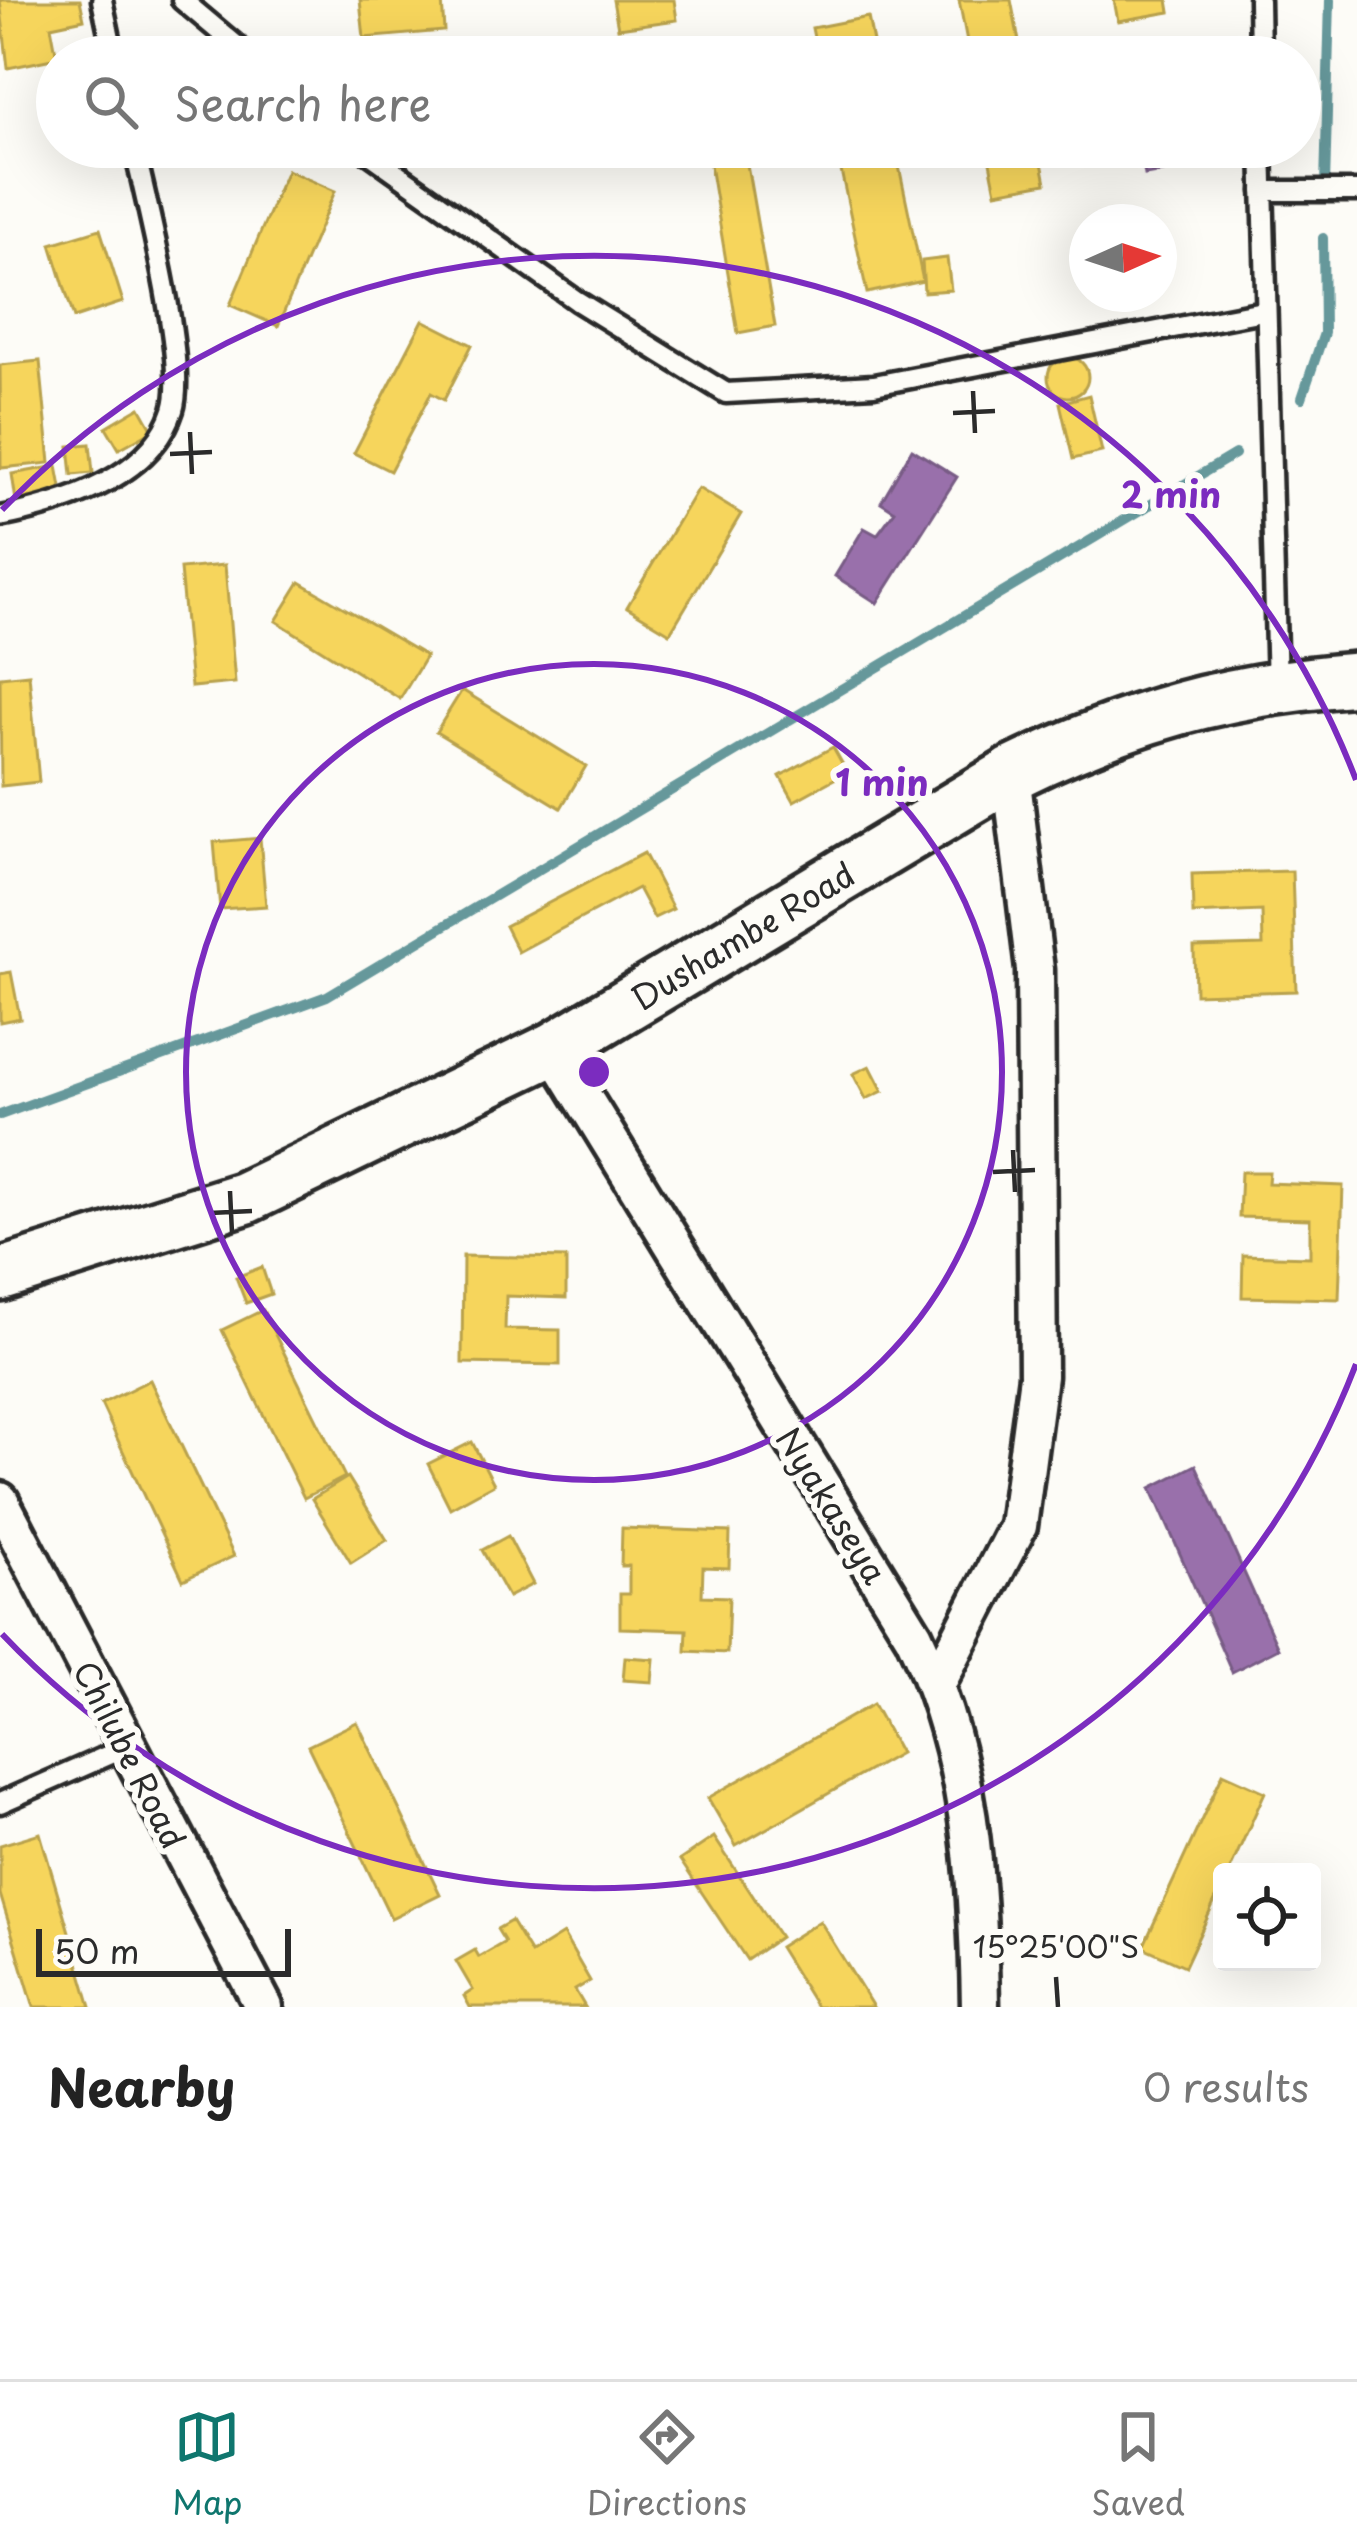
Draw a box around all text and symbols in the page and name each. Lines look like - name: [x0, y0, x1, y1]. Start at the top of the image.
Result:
- search box: [36, 36, 1321, 168]
- text: Search here: [174, 68, 431, 136]
- icon: search: [78, 69, 144, 135]
- north arrow: [1069, 204, 1177, 312]
- text: 2 min: [1121, 466, 1221, 520]
- text: 1 min: [835, 754, 929, 808]
- street label: Dushambe Road: [620, 848, 864, 1022]
- centre of rings: [573, 1051, 615, 1093]
- street label: Nyakaseya: [765, 1417, 901, 1593]
- street label: Chilube Road: [62, 1651, 200, 1857]
- map controls: [1213, 1863, 1321, 1971]
- button: locate: [1213, 1863, 1321, 1971]
- scale bar: [36, 1923, 291, 1976]
- text: 15°25'00"S: [973, 1923, 1139, 1968]
- text: 50 m: [54, 1925, 140, 1975]
- text: Nearby: [48, 2047, 235, 2124]
- text: 0 results: [1143, 2056, 1309, 2115]
- tab: Map: [172, 2404, 243, 2526]
- tab: Directions: [587, 2404, 747, 2526]
- tab: Saved: [1091, 2404, 1185, 2526]

